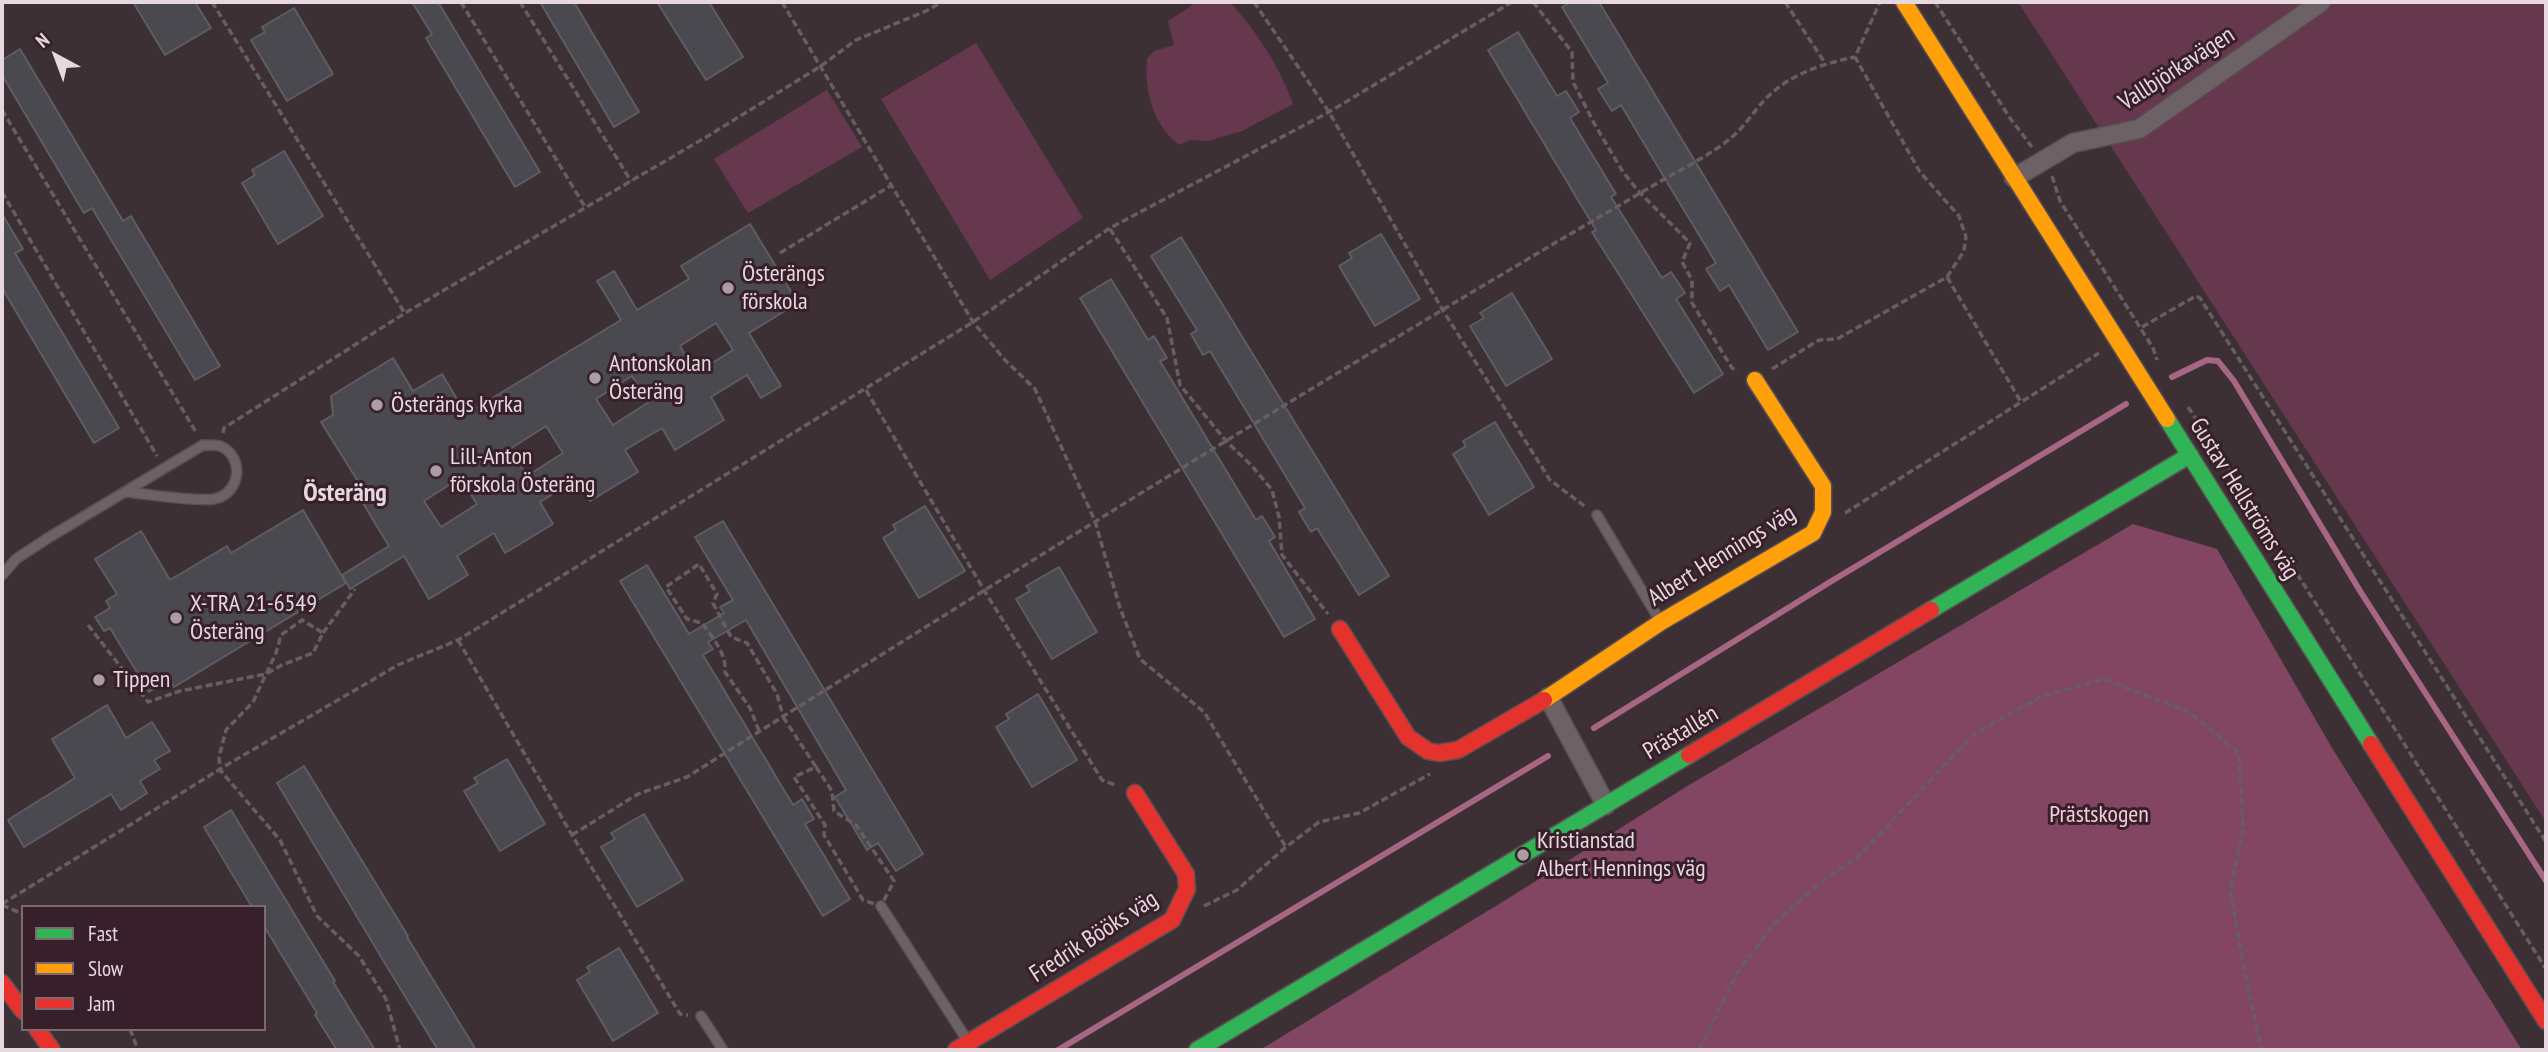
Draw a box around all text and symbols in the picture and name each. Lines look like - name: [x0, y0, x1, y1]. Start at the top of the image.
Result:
- north arrow: [21, 21, 91, 91]
- street label: Vallbjörkavägen: [2114, 21, 2240, 117]
- text: N: [30, 28, 54, 53]
- place label: Österängs förskola: [742, 260, 825, 316]
- marker: Österängs förskola: [720, 280, 736, 296]
- place label: Antonskolan Österäng: [609, 350, 711, 406]
- marker: Antonskolan Österäng: [587, 370, 603, 386]
- place label: Österängs kyrka: [391, 391, 523, 419]
- marker: Österängs kyrka: [369, 397, 385, 413]
- street label: Gustav Hellströms väg: [2183, 413, 2305, 585]
- place label: Lill-Anton förskola Österäng: [450, 443, 595, 499]
- marker: Lill-Anton förskola Österäng: [428, 463, 444, 479]
- district label: Österäng: [303, 478, 387, 510]
- street label: Albert Hennings väg: [1643, 499, 1801, 613]
- place label: X-TRA 21-6549 Österäng: [190, 590, 317, 646]
- marker: X-TRA 21-6549 Österäng: [168, 610, 184, 626]
- place label: Tippen: [113, 666, 170, 694]
- marker: Tippen: [91, 672, 107, 688]
- street label: Prästallén: [1638, 699, 1724, 767]
- park label: Prästskogen: [2049, 801, 2149, 829]
- place label: Kristianstad Albert Hennings väg: [1537, 827, 1706, 883]
- marker: Kristianstad Albert Hennings väg: [1515, 847, 1531, 863]
- street label: Fredrik Bööks väg: [1025, 885, 1163, 989]
- legend: [21, 905, 266, 1031]
- text: Fast: [88, 920, 118, 947]
- text: Slow: [88, 955, 123, 982]
- text: Jam: [88, 990, 115, 1017]

